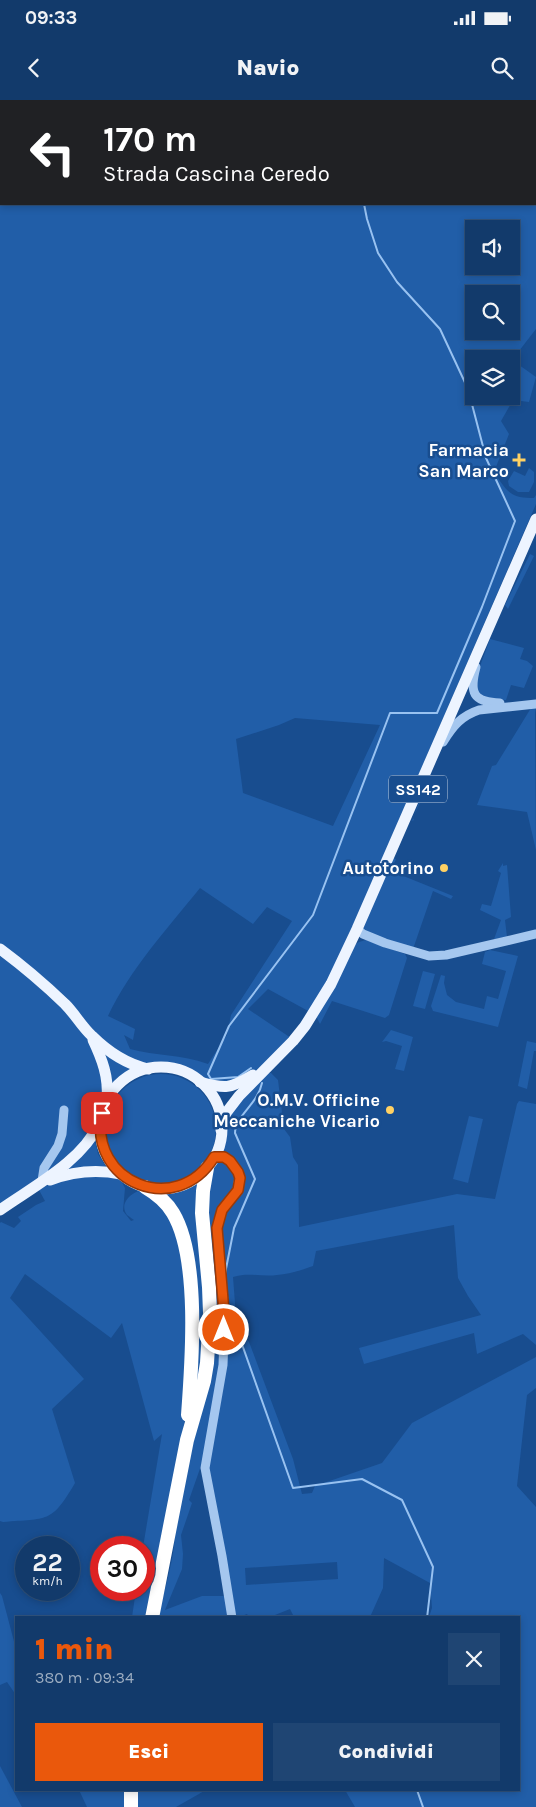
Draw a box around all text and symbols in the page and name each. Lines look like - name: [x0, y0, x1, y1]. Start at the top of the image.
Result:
- text: 09:33: [25, 7, 77, 29]
- icon: back: [20, 54, 48, 82]
- icon: search: [488, 54, 516, 82]
- text: Navio: [237, 55, 299, 81]
- text: 170 m: [103, 119, 197, 160]
- icon: left: [20, 120, 85, 185]
- text: Strada Cascina Ceredo: [103, 161, 330, 187]
- map controls: [465, 220, 520, 405]
- button: sound: [465, 220, 520, 275]
- button: search: [465, 285, 520, 340]
- button: layers: [465, 350, 520, 405]
- place label: Farmacia San Marco: [418, 439, 509, 482]
- marker: Farmacia San Marco: [513, 454, 525, 466]
- road number: SS142: [389, 776, 447, 802]
- place label: Autotorino: [343, 857, 434, 879]
- marker: Autotorino: [438, 862, 450, 874]
- place label: O.M.V. Officine Meccaniche Vicario: [213, 1089, 380, 1132]
- pin: [81, 1092, 123, 1134]
- icon: arrive: [88, 1099, 116, 1127]
- marker: O.M.V. Officine Meccaniche Vicario: [384, 1104, 396, 1116]
- position arrow: [197, 1303, 249, 1355]
- speed limit sign: 30: [90, 1536, 155, 1601]
- text: 22: [32, 1548, 63, 1577]
- text: km/h: [32, 1574, 63, 1588]
- text: 1 min: [35, 1631, 114, 1667]
- button: close: [448, 1633, 500, 1685]
- text: 380 m · 09:34: [35, 1668, 134, 1687]
- button: Esci: [35, 1723, 263, 1781]
- button: Condividi: [273, 1723, 500, 1781]

